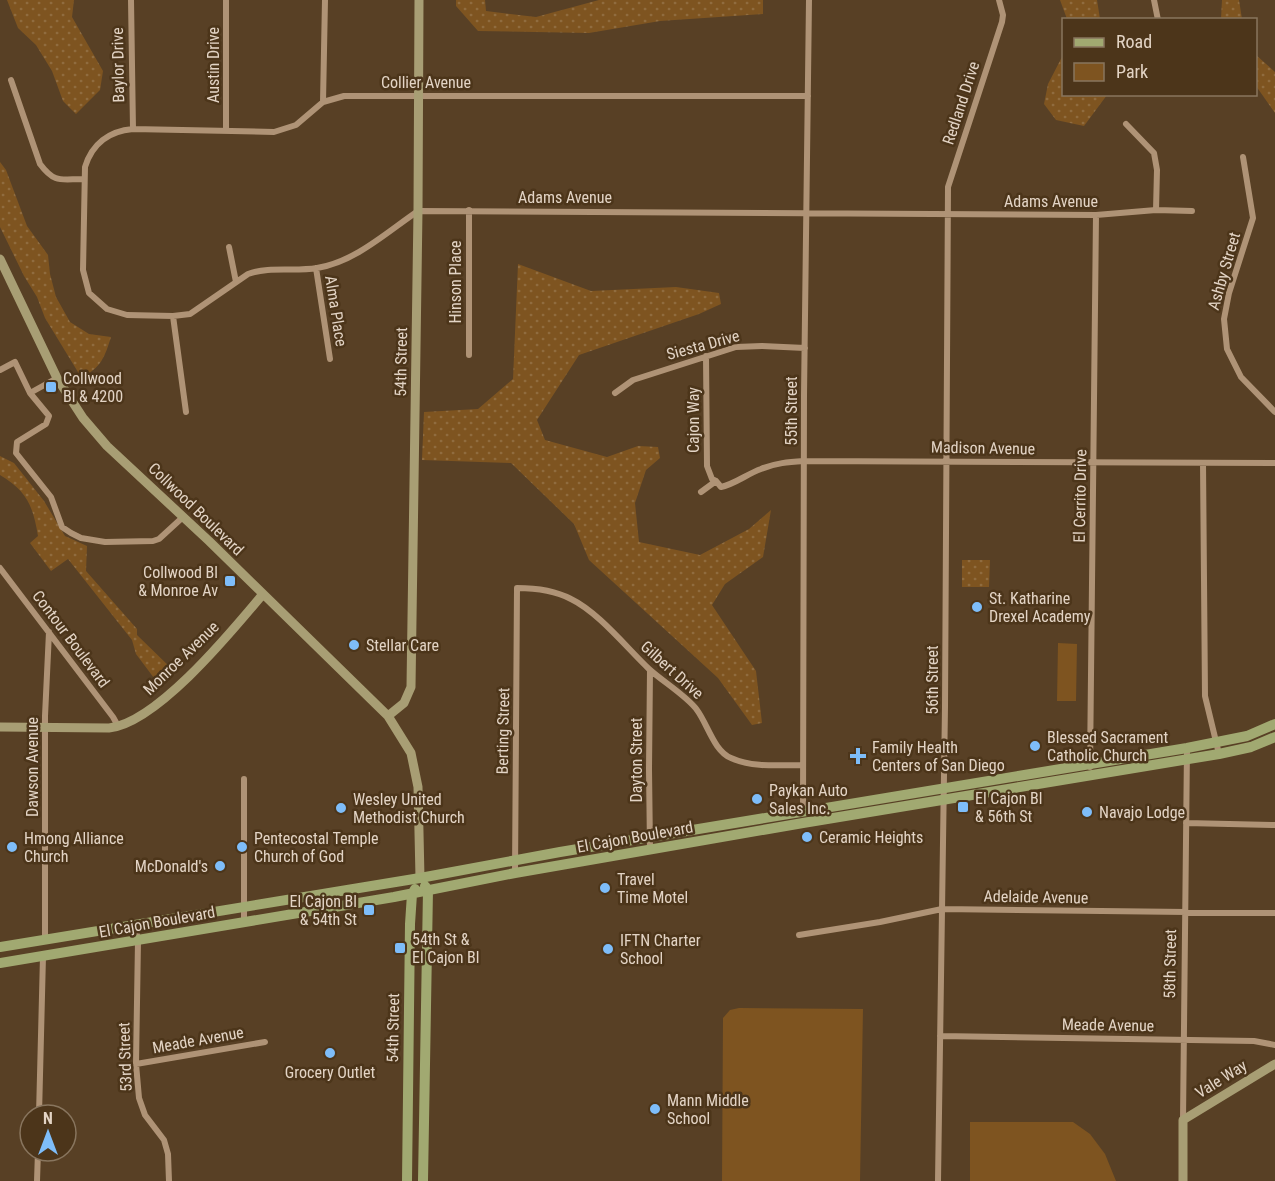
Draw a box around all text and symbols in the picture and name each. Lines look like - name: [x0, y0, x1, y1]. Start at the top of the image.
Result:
- legend: [1062, 18, 1257, 96]
- street label: Baylor Drive: [108, 27, 128, 103]
- street label: Austin Drive: [204, 27, 223, 103]
- text: Road: [1116, 31, 1152, 52]
- street label: Redland Drive: [939, 59, 983, 147]
- text: Park: [1116, 61, 1148, 82]
- street label: Collier Avenue: [381, 73, 471, 92]
- street label: Adams Avenue: [518, 188, 612, 207]
- street label: Adams Avenue: [1004, 192, 1098, 211]
- street label: Ashby Street: [1204, 230, 1244, 312]
- street label: Hinson Place: [446, 240, 465, 324]
- street label: Alma Place: [321, 274, 351, 348]
- street label: Siesta Drive: [664, 326, 742, 364]
- street label: 54th Street: [391, 327, 411, 397]
- place label: Collwood Bl & 4200: [63, 369, 123, 406]
- street label: 55th Street: [782, 376, 801, 446]
- marker: Collwood Bl & 4200: [44, 380, 58, 394]
- street label: Cajon Way: [684, 387, 703, 453]
- street label: Madison Avenue: [931, 438, 1035, 458]
- street label: El Cerrito Drive: [1070, 449, 1090, 543]
- street label: Collwood Boulevard: [144, 459, 248, 559]
- place label: Collwood Bl & Monroe Av: [138, 563, 218, 600]
- marker: Collwood Bl & Monroe Av: [223, 574, 237, 588]
- street label: Contour Boulevard: [28, 587, 114, 691]
- place label: St. Katharine Drexel Academy: [989, 589, 1091, 626]
- marker: St. Katharine Drexel Academy: [970, 600, 984, 614]
- street label: Monroe Avenue: [139, 617, 223, 699]
- place label: Stellar Care: [366, 636, 439, 655]
- street label: Gilbert Drive: [637, 637, 707, 703]
- marker: Stellar Care: [347, 638, 361, 652]
- street label: 56th Street: [923, 645, 942, 715]
- street label: Berting Street: [493, 687, 513, 775]
- street label: Dawson Avenue: [23, 717, 42, 817]
- street label: Dayton Street: [627, 717, 646, 802]
- place label: Blessed Sacrament Catholic Church: [1047, 728, 1168, 765]
- place label: Family Health Centers of San Diego: [872, 738, 1005, 775]
- marker: Blessed Sacrament Catholic Church: [1028, 739, 1042, 753]
- marker: Family Health Centers of San Diego: [849, 747, 867, 765]
- place label: Paykan Auto Sales Inc.: [769, 781, 848, 818]
- place label: El Cajon Bl & 56th St: [975, 789, 1042, 826]
- place label: Wesley United Methodist Church: [353, 790, 465, 827]
- marker: Paykan Auto Sales Inc.: [750, 792, 764, 806]
- marker: El Cajon Bl & 56th St: [956, 800, 970, 814]
- marker: Wesley United Methodist Church: [334, 801, 348, 815]
- place label: Navajo Lodge: [1099, 803, 1185, 822]
- marker: Navajo Lodge: [1080, 805, 1094, 819]
- street label: El Cajon Boulevard: [575, 817, 695, 857]
- place label: Ceramic Heights: [819, 828, 923, 847]
- place label: Hmong Alliance Church: [24, 829, 124, 866]
- place label: Pentecostal Temple Church of God: [254, 829, 379, 866]
- marker: Ceramic Heights: [800, 830, 814, 844]
- marker: Hmong Alliance Church: [5, 840, 19, 854]
- marker: Pentecostal Temple Church of God: [235, 840, 249, 854]
- place label: McDonald's: [135, 857, 208, 876]
- marker: McDonald's: [213, 859, 227, 873]
- place label: Travel Time Motel: [617, 870, 688, 907]
- marker: Travel Time Motel: [598, 881, 612, 895]
- street label: Adelaide Avenue: [983, 887, 1089, 907]
- place label: El Cajon Bl & 54th St: [290, 892, 357, 929]
- street label: El Cajon Boulevard: [97, 902, 217, 942]
- marker: El Cajon Bl & 54th St: [362, 903, 376, 917]
- street label: 58th Street: [1160, 929, 1180, 999]
- place label: 54th St & El Cajon Bl: [412, 930, 479, 967]
- place label: IFTN Charter School: [620, 931, 701, 968]
- marker: 54th St & El Cajon Bl: [393, 941, 407, 955]
- marker: IFTN Charter School: [601, 942, 615, 956]
- street label: 54th Street: [383, 993, 403, 1063]
- street label: Meade Avenue: [1062, 1015, 1154, 1035]
- street label: 53rd Street: [114, 1022, 136, 1092]
- street label: Meade Avenue: [151, 1023, 245, 1057]
- marker: Grocery Outlet: [323, 1046, 337, 1060]
- street label: Vale Way: [1192, 1056, 1251, 1102]
- place label: Grocery Outlet: [285, 1063, 375, 1082]
- place label: Mann Middle School: [667, 1091, 749, 1128]
- marker: Mann Middle School: [648, 1102, 662, 1116]
- north arrow: [18, 1103, 78, 1163]
- text: N: [43, 1109, 53, 1128]

